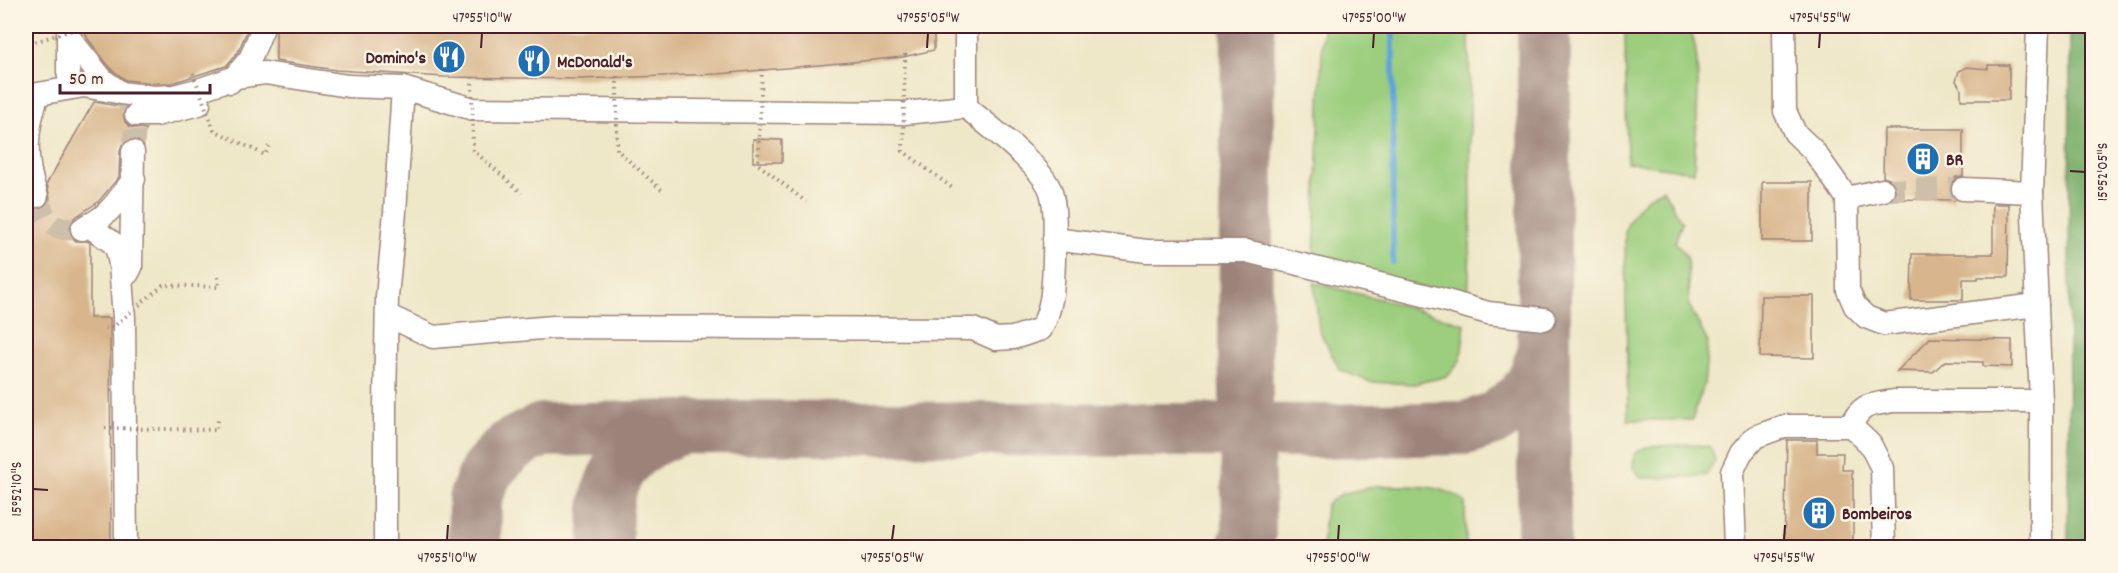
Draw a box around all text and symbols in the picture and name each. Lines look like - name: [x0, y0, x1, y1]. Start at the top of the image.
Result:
- text: 47°55'10"W: [452, 8, 512, 30]
- text: 47°55'05"W: [897, 8, 960, 30]
- text: 47°55'00"W: [1342, 8, 1406, 30]
- text: 47°54'55"W: [1790, 8, 1851, 30]
- restaurant icon: Domino's: [431, 39, 467, 75]
- restaurant icon: McDonald's: [516, 43, 552, 79]
- place label: Domino's: [366, 47, 426, 72]
- place label: McDonald's: [557, 51, 633, 76]
- scale bar: [60, 57, 210, 95]
- text: 50 m: [69, 68, 104, 93]
- building icon: BR: [1905, 141, 1941, 177]
- text: 15°52'05"S: [2093, 143, 2115, 201]
- place label: BR: [1946, 149, 1964, 174]
- text: 15°52'10"S: [7, 462, 29, 516]
- building icon: Bombeiros: [1801, 495, 1837, 531]
- place label: Bombeiros: [1842, 503, 1913, 528]
- text: 47°55'10"W: [417, 548, 477, 570]
- text: 47°55'05"W: [861, 548, 924, 570]
- text: 47°55'00"W: [1306, 548, 1370, 570]
- text: 47°54'55"W: [1754, 548, 1815, 570]

